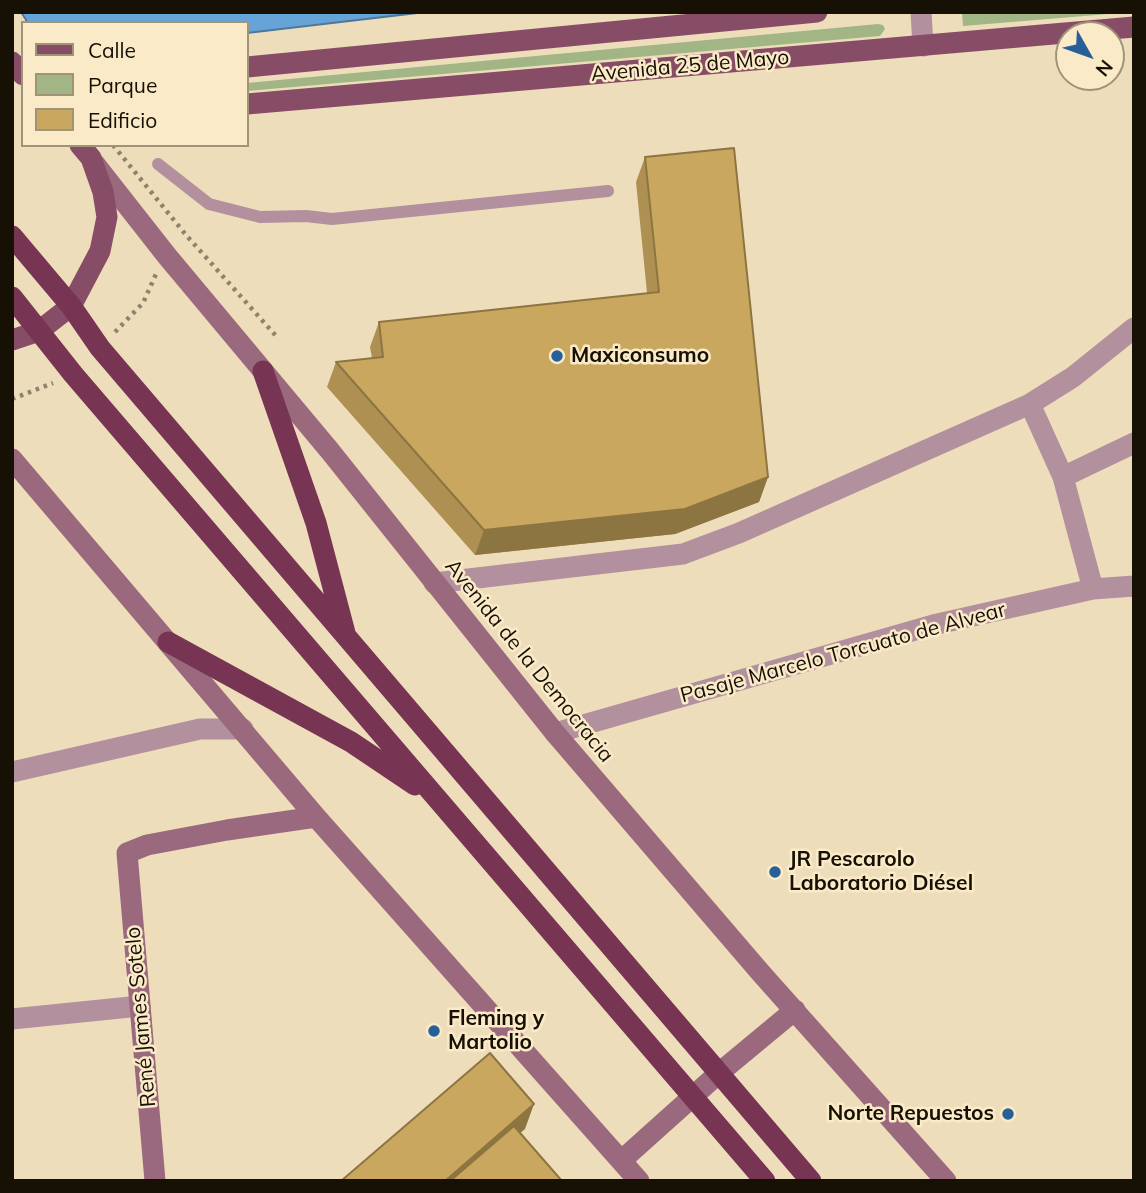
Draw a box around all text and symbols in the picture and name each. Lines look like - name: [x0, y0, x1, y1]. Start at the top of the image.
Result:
- legend: [21, 21, 248, 147]
- north arrow: [1055, 21, 1125, 91]
- text: Calle: [88, 37, 136, 63]
- street label: Avenida 25 de Mayo: [590, 45, 790, 87]
- text: N: [1091, 55, 1118, 81]
- text: Parque: [88, 72, 157, 98]
- text: Edificio: [88, 107, 157, 133]
- place label: Maxiconsumo: [571, 343, 709, 369]
- marker: Maxiconsumo: [549, 348, 565, 364]
- street label: Avenida de la Democracia: [439, 554, 619, 768]
- street label: Pasaje Marcelo Torcuato de Alvear: [678, 597, 1008, 709]
- place label: JR Pescarolo Laboratorio Diésel: [789, 847, 973, 897]
- marker: JR Pescarolo Laboratorio Diésel: [767, 864, 783, 880]
- street label: René James Sotelo: [121, 926, 161, 1108]
- place label: Fleming y Martolio: [448, 1006, 544, 1056]
- marker: Fleming y Martolio: [426, 1023, 442, 1039]
- place label: Norte Repuestos: [828, 1101, 994, 1127]
- marker: Norte Repuestos: [1000, 1106, 1016, 1122]

